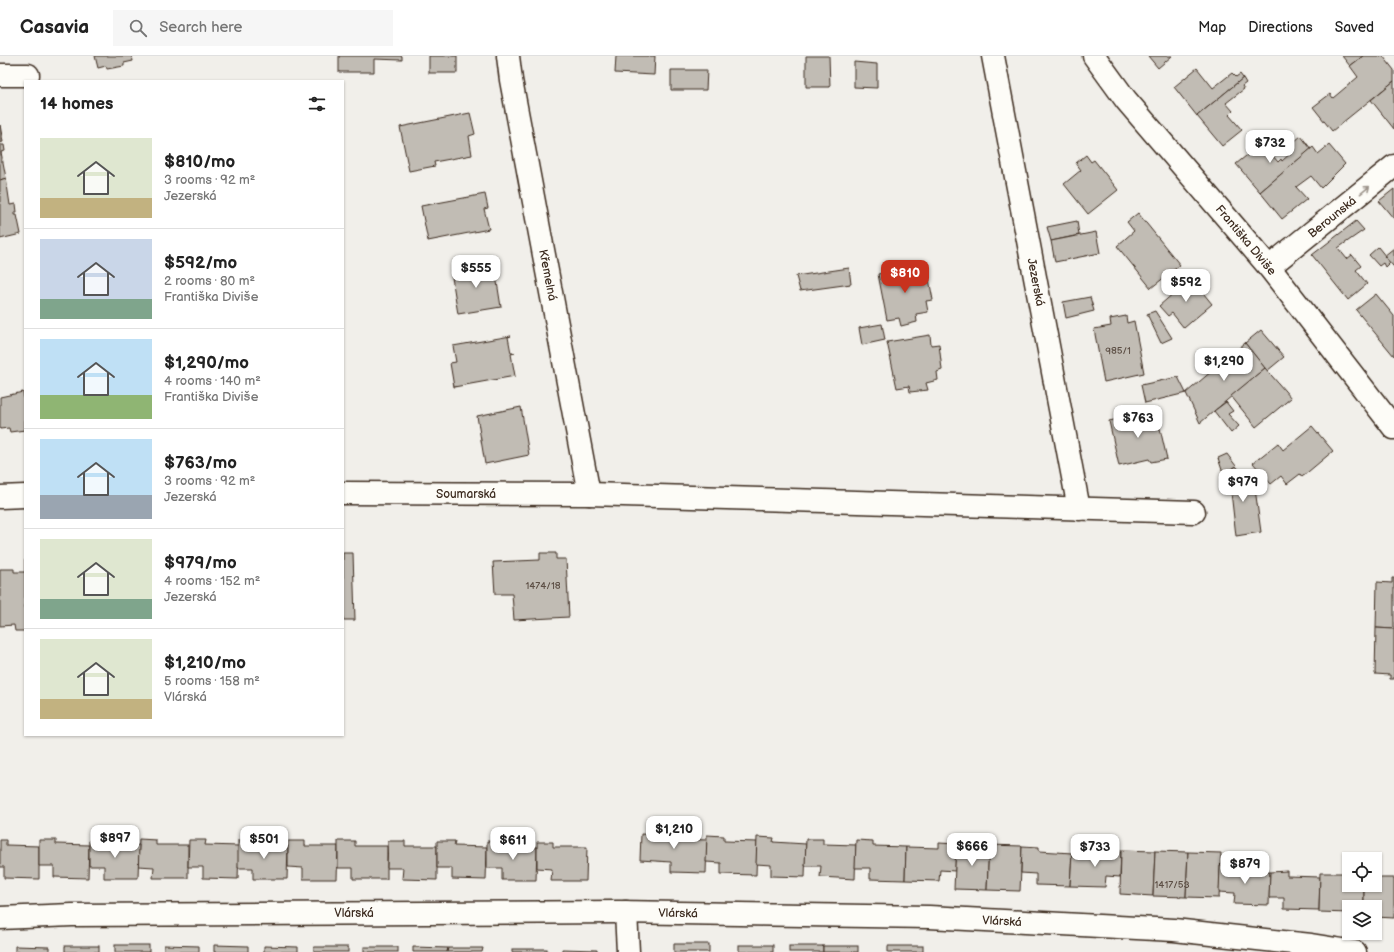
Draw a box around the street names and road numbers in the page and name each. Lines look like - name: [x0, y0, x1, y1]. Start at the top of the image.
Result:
- street label: Berounská: [1305, 193, 1360, 241]
- street label: Františka Diviše: [1212, 202, 1279, 279]
- street label: Křemelná: [535, 248, 560, 302]
- street label: Jezerská: [1024, 257, 1048, 308]
- street label: Soumarská: [436, 487, 496, 502]
- street label: Vlárská: [334, 906, 374, 921]
- street label: Vlárská: [658, 906, 698, 921]
- street label: Vlárská: [982, 913, 1022, 930]

